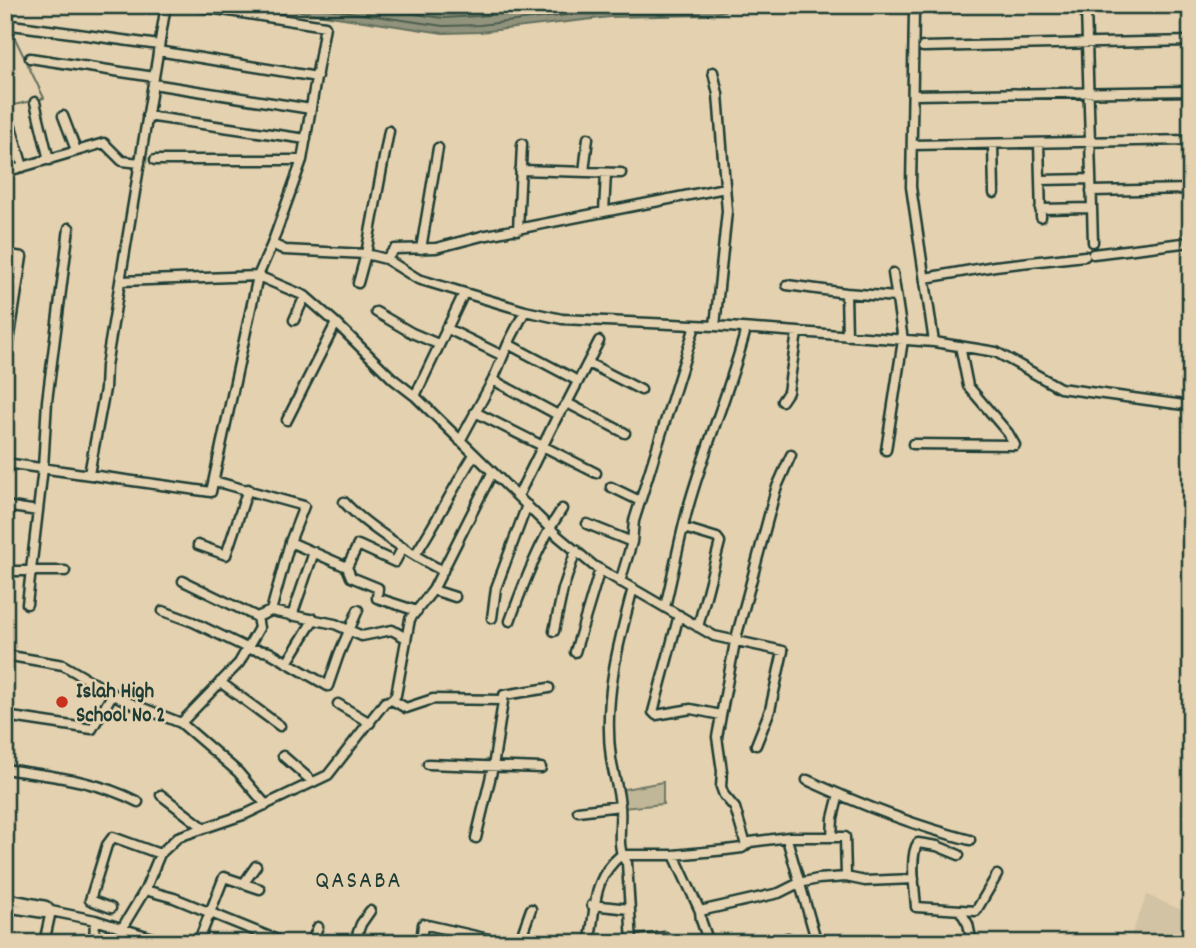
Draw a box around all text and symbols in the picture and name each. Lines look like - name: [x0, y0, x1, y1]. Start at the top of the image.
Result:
- place label: Islah High School No 2: [76, 678, 166, 732]
- marker: Islah High School No 2: [54, 694, 70, 710]
- district label: QASABA: [315, 865, 403, 899]

